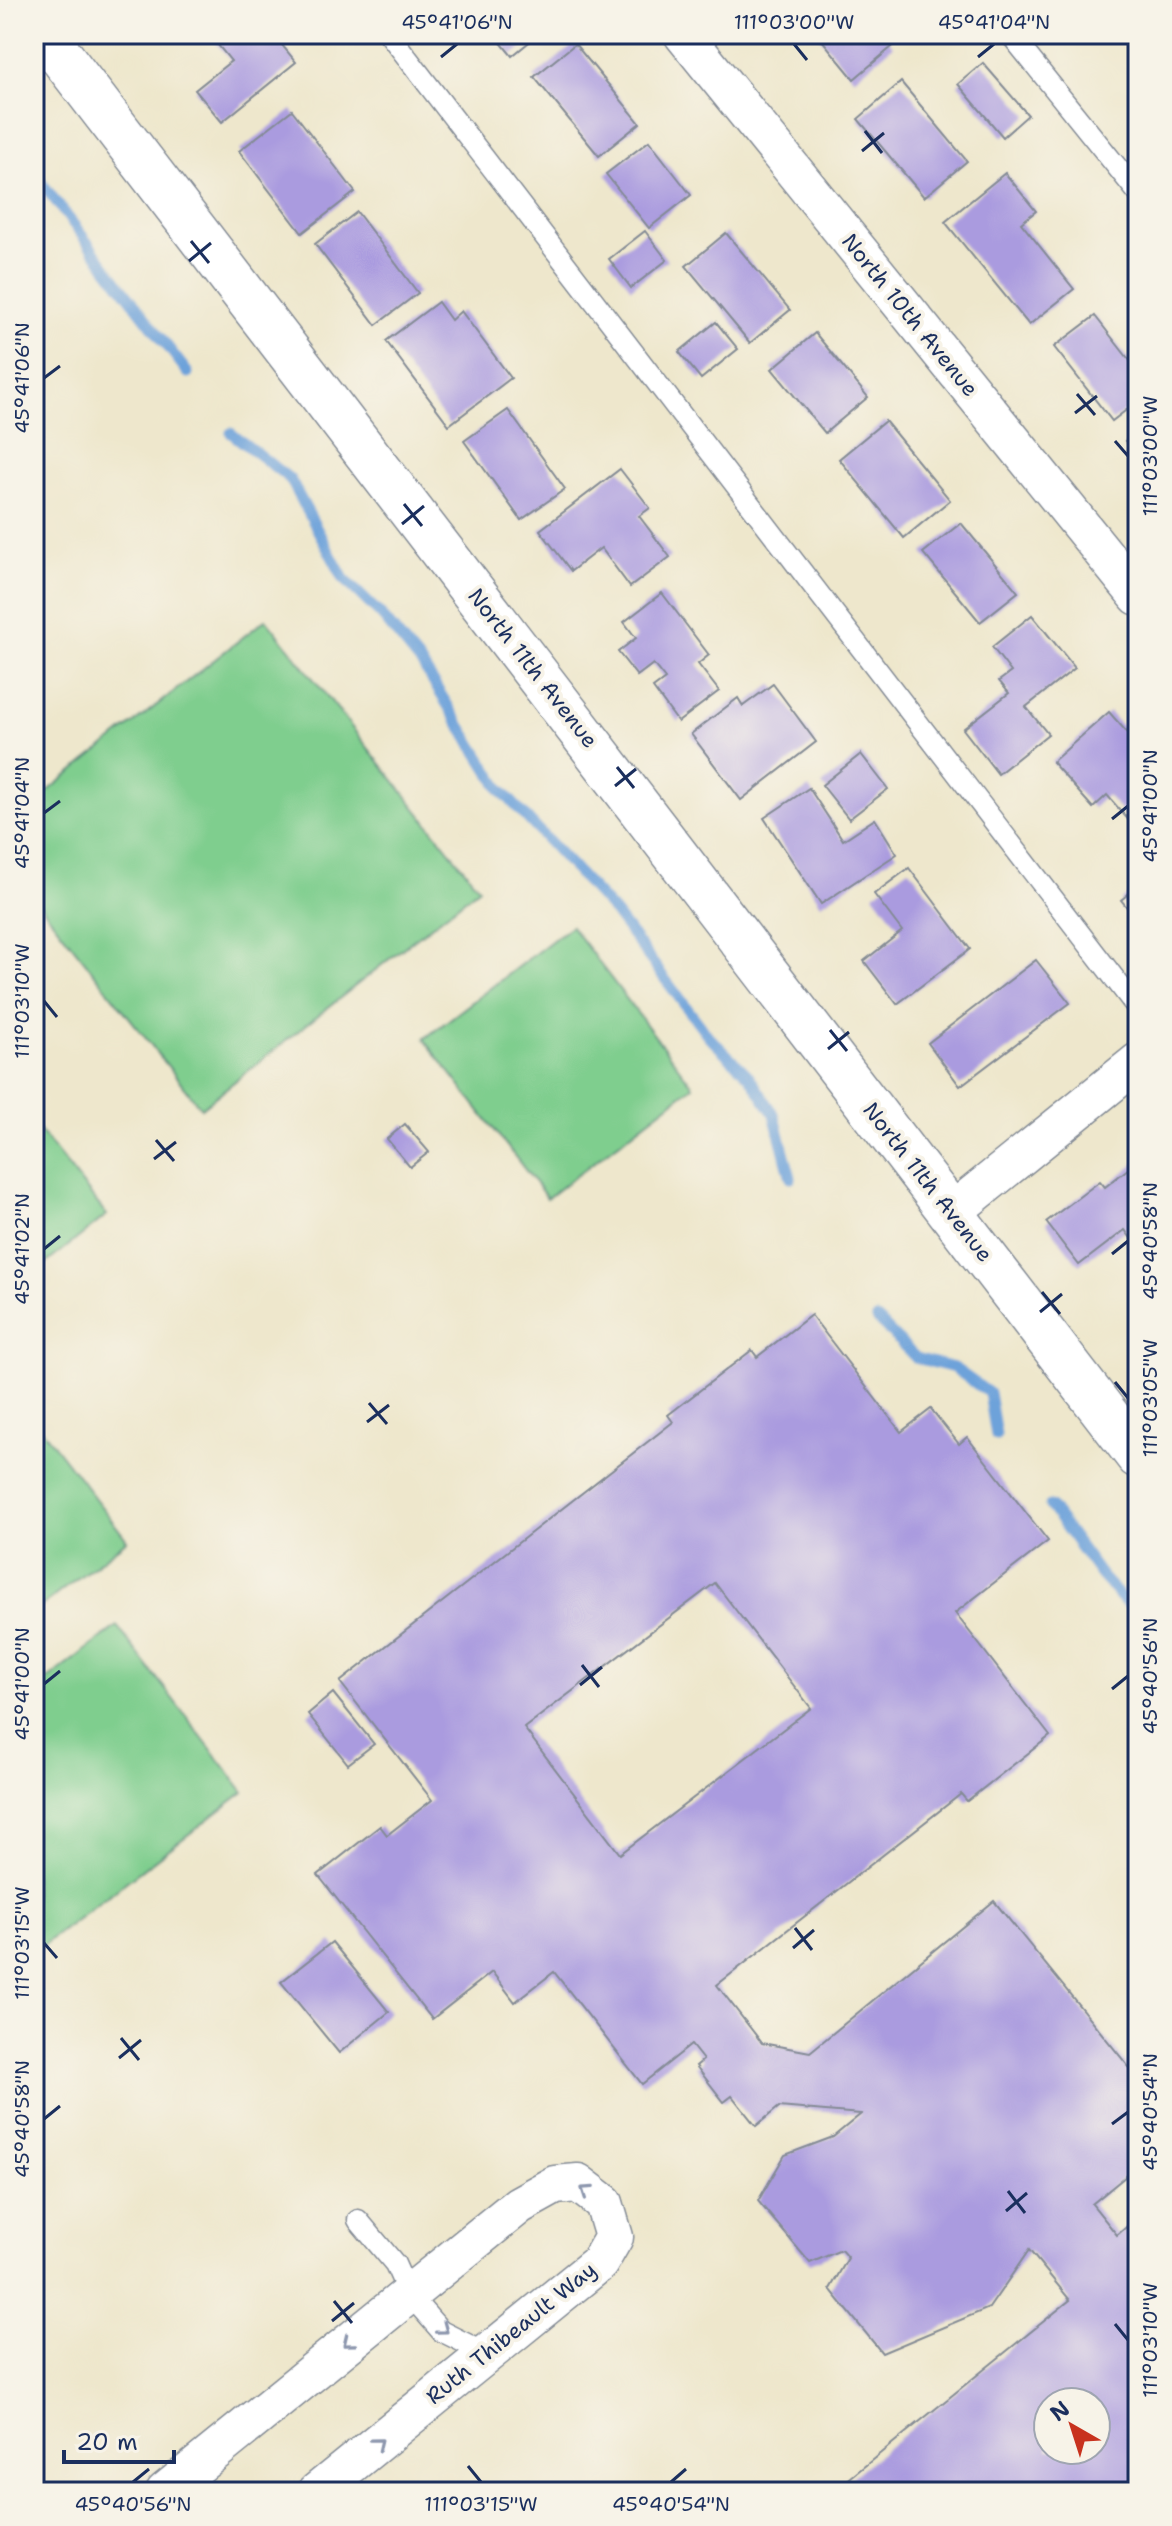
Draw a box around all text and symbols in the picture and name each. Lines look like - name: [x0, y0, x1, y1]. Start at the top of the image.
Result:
- text: 45°41'06"N: [401, 9, 513, 35]
- text: 111°03'00"W: [734, 9, 854, 35]
- text: 45°41'04"N: [938, 9, 1050, 35]
- street label: North 10th Avenue: [835, 227, 985, 403]
- text: 45°41'06"N: [9, 322, 35, 434]
- text: 111°03'00"W: [1137, 396, 1163, 516]
- street label: North 11th Avenue: [462, 582, 604, 754]
- text: 45°41'00"N: [1137, 749, 1163, 863]
- text: 45°41'04"N: [9, 757, 35, 869]
- text: 111°03'10"W: [9, 943, 35, 1059]
- street label: North 11th Avenue: [857, 1096, 999, 1268]
- text: 45°40'58"N: [1137, 1182, 1163, 1300]
- text: 45°41'02"N: [9, 1193, 35, 1305]
- text: 111°03'05"W: [1137, 1339, 1163, 1457]
- text: 45°40'56"N: [1137, 1617, 1163, 1735]
- text: 45°41'00"N: [9, 1627, 35, 1741]
- text: 111°03'15"W: [9, 1886, 35, 2000]
- text: 45°40'54"N: [1137, 2053, 1163, 2171]
- text: 45°40'58"N: [9, 2060, 35, 2178]
- one-way arrow: [581, 2186, 595, 2201]
- street label: Ruth Thibeault Way: [420, 2255, 602, 2411]
- text: 111°03'10"W: [1137, 2282, 1163, 2398]
- one-way arrow: [434, 2320, 449, 2334]
- one-way arrow: [342, 2333, 357, 2347]
- north arrow: [1032, 2386, 1112, 2466]
- text: N: [1044, 2394, 1076, 2428]
- scale bar: [64, 2414, 174, 2464]
- text: 20 m: [76, 2426, 138, 2458]
- one-way arrow: [369, 2438, 383, 2453]
- text: 45°40'56"N: [74, 2491, 192, 2517]
- text: 111°03'15"W: [424, 2491, 538, 2517]
- text: 45°40'54"N: [612, 2491, 730, 2517]

